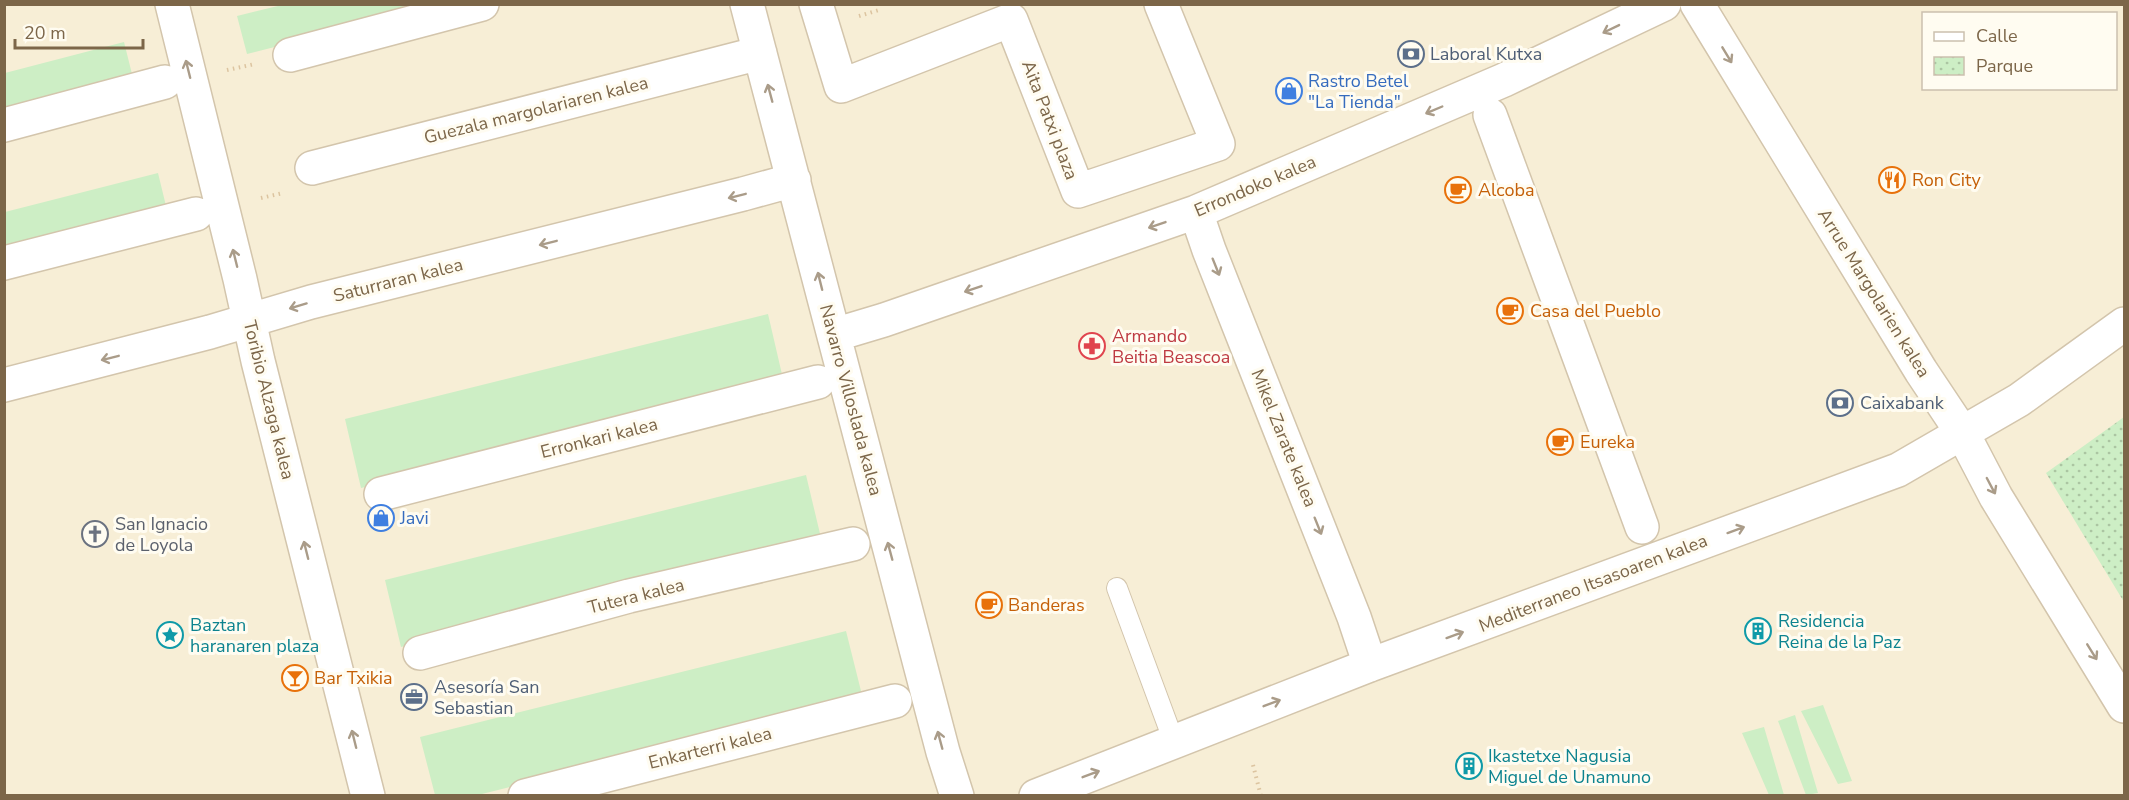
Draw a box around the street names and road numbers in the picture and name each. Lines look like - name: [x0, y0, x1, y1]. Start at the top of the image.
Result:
- street label: Aita Patxi plaza: [1016, 57, 1084, 183]
- street label: Guezala margolariaren kalea: [421, 70, 651, 150]
- street label: Errondoko kalea: [1190, 150, 1320, 222]
- street label: Arrue Margolarien kalea: [1812, 204, 1936, 382]
- street label: Saturraran kalea: [331, 252, 465, 308]
- street label: Navarro Villoslada kalea: [814, 302, 888, 498]
- street label: Toribio Alzaga kalea: [238, 318, 300, 482]
- street label: Mikel Zarate kalea: [1245, 365, 1323, 511]
- street label: Erronkari kalea: [538, 412, 660, 464]
- street label: Mediterraneo Itsasoaren kalea: [1475, 528, 1711, 638]
- street label: Tutera kalea: [585, 572, 687, 620]
- street label: Enkarterri kalea: [646, 721, 774, 775]

